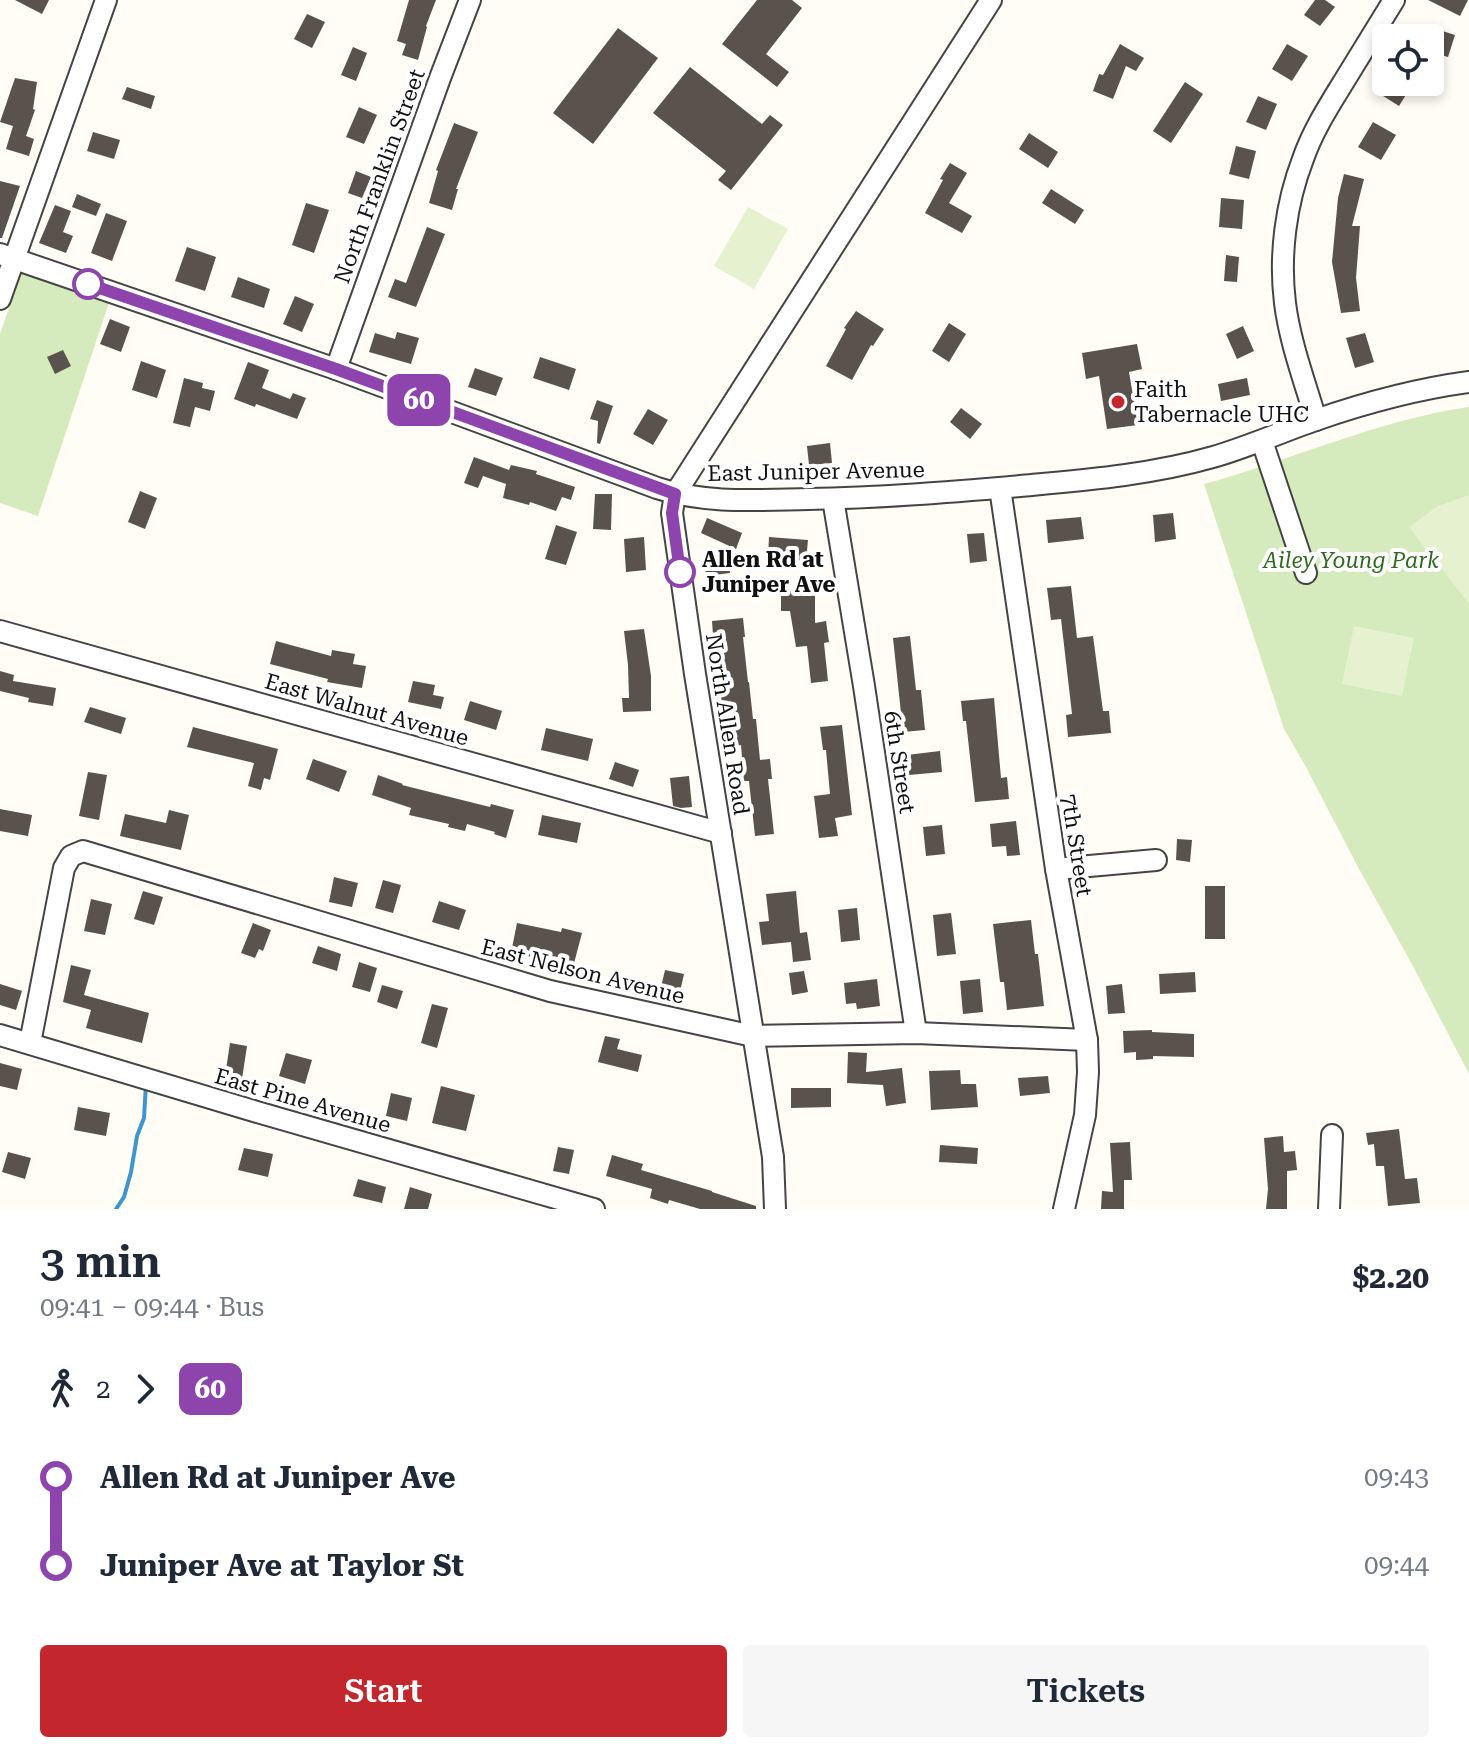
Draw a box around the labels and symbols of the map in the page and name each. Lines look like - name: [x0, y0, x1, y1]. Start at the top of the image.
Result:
- street label: North Franklin Street: [329, 66, 430, 287]
- unlabelled marker: [73, 269, 103, 299]
- line badge: 60: [383, 374, 455, 426]
- place label: Faith Tabernacle UHC: [1134, 377, 1309, 427]
- marker: Faith Tabernacle UHC: [1109, 393, 1127, 411]
- street label: East Juniper Avenue: [707, 457, 925, 486]
- place label: Allen Rd at Juniper Ave: [702, 547, 836, 597]
- park label: Ailey Young Park: [1261, 548, 1439, 573]
- marker: Allen Rd at Juniper Ave: [665, 557, 695, 587]
- street label: North Allen Road: [701, 632, 754, 817]
- street label: East Walnut Avenue: [262, 668, 472, 751]
- street label: 6th Street: [879, 709, 920, 815]
- street label: 7th Street: [1056, 792, 1097, 898]
- street label: East Nelson Avenue: [479, 934, 687, 1009]
- street label: East Pine Avenue: [212, 1063, 394, 1138]

